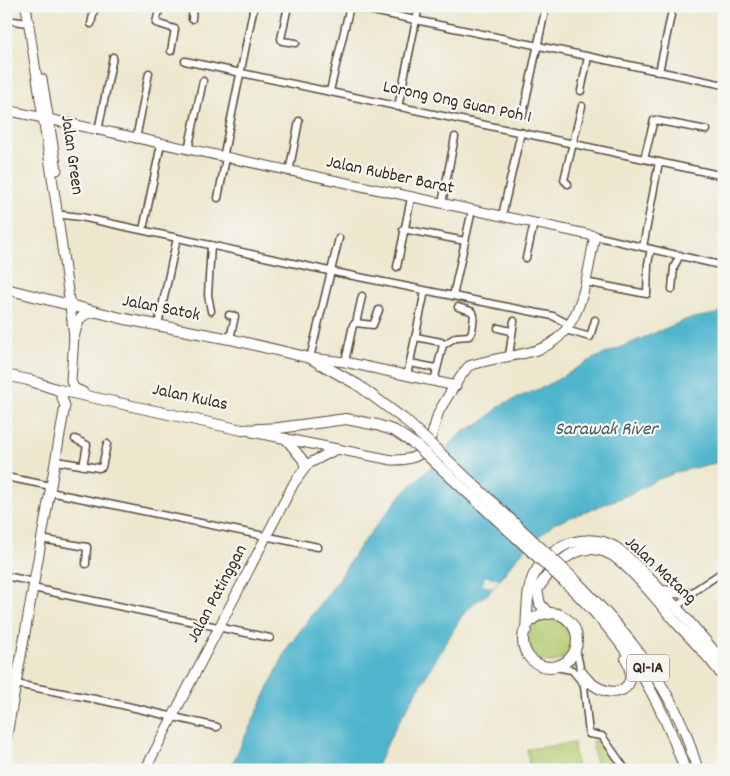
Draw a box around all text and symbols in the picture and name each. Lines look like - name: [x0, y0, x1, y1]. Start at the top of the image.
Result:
- street label: Lorong Ong Guan Poh 1: [380, 75, 534, 131]
- street label: Jalan Green: [53, 114, 89, 196]
- street label: Jalan Rubber Barat: [324, 150, 456, 202]
- street label: Jalan Satok: [120, 289, 202, 329]
- street label: Jalan Kulas: [150, 378, 230, 418]
- water label: Sarawak River: [555, 417, 659, 444]
- street label: Jalan Matang: [618, 531, 702, 611]
- street label: Jalan Patinggan: [182, 541, 254, 647]
- road number: Q1-1A: [627, 654, 669, 681]

